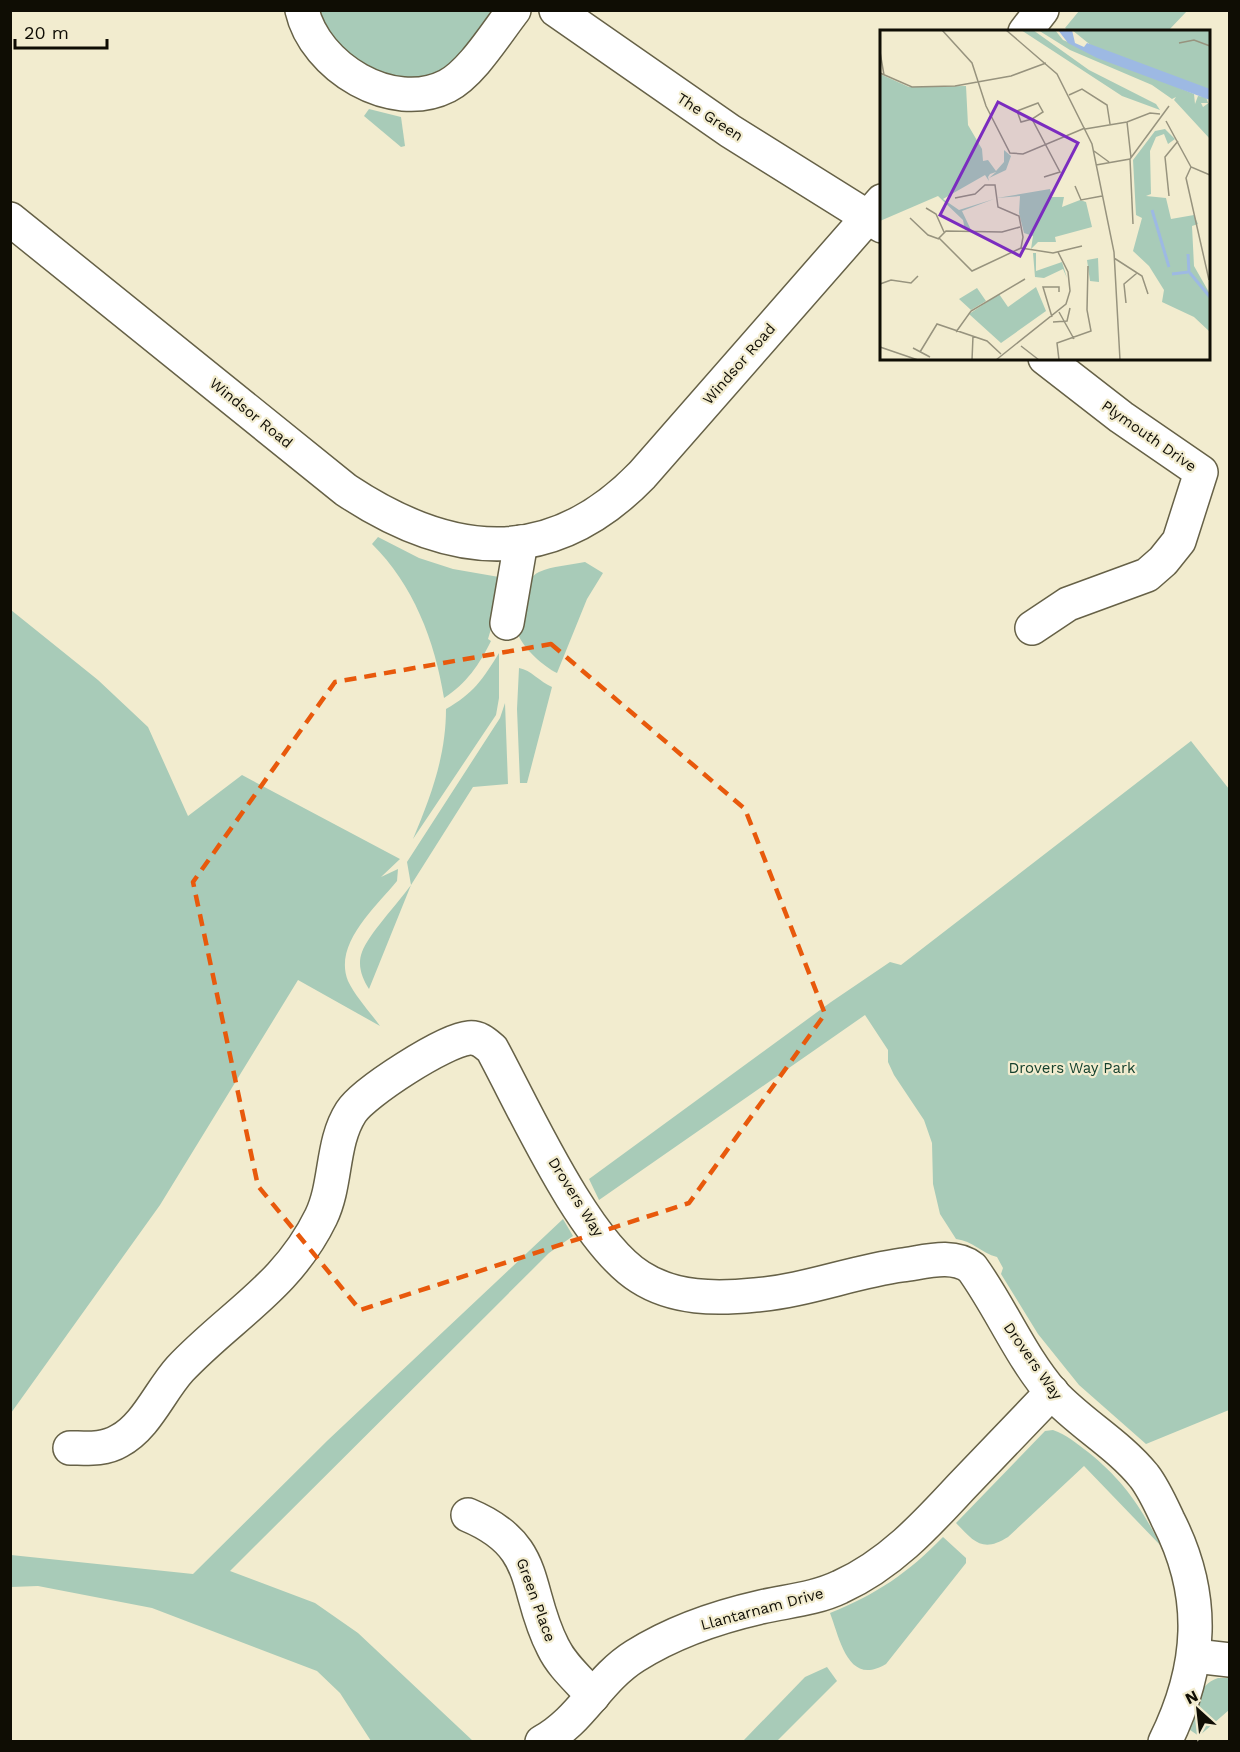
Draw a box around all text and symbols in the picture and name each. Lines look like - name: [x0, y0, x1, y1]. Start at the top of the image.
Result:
- scale bar: [15, 12, 106, 50]
- text: 20 m: [24, 22, 69, 43]
- inset map: [880, 30, 1210, 360]
- street label: The Green: [674, 89, 746, 145]
- street label: Windsor Road: [699, 320, 779, 408]
- street label: Windsor Road: [206, 374, 296, 452]
- street label: Plymouth Drive: [1098, 397, 1200, 475]
- park label: Drovers Way Park: [1008, 1059, 1136, 1077]
- street label: Drovers Way: [544, 1154, 608, 1240]
- street label: Drovers Way: [1000, 1319, 1066, 1403]
- street label: Green Place: [513, 1556, 559, 1644]
- street label: Llantarnam Drive: [699, 1584, 825, 1634]
- north arrow: [1168, 1680, 1228, 1740]
- text: N: [1182, 1686, 1201, 1708]

